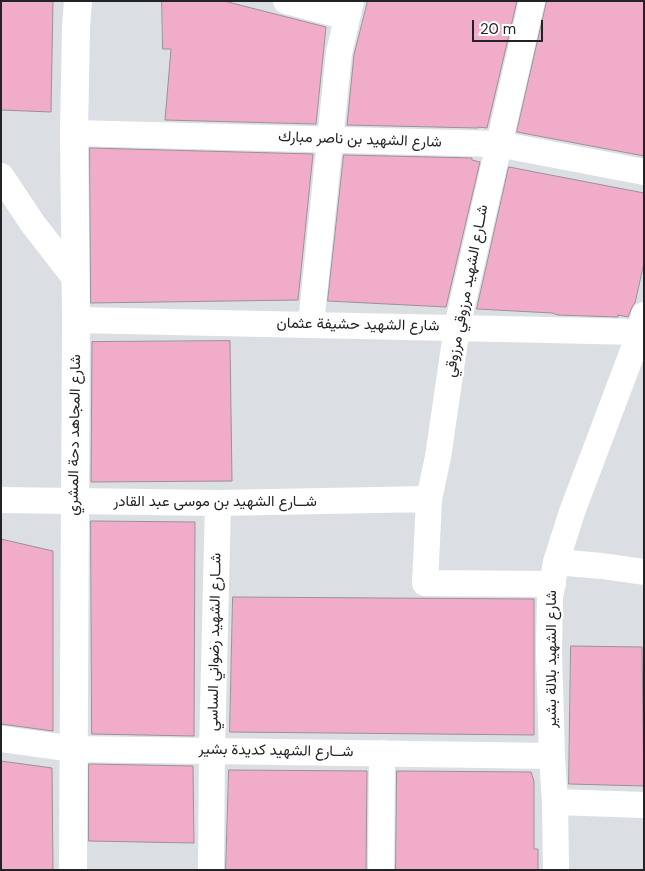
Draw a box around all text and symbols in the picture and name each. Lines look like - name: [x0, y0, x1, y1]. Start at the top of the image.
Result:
- scale bar: [475, 10, 546, 42]
- text: 20 m: [480, 19, 516, 39]
- street label: شارع الشهيد بن ناصر مبارك: [278, 128, 442, 152]
- street label: شــارع الشهيد مرزوقي مرزوقي: [441, 203, 493, 379]
- street label: شارع الشهيد حشيفة عثمان: [276, 315, 440, 335]
- street label: شارع المجاهد دحة المشري: [65, 354, 85, 516]
- street label: شــارع الشهيد بن موسى عبد القادر: [113, 493, 317, 511]
- street label: شــارع الشهيد رضواني الساسي: [204, 553, 226, 731]
- street label: شارع الشهيد بلالة بشير: [543, 590, 561, 728]
- street label: شــارع الشهيد كديدة بشير: [198, 741, 354, 761]

